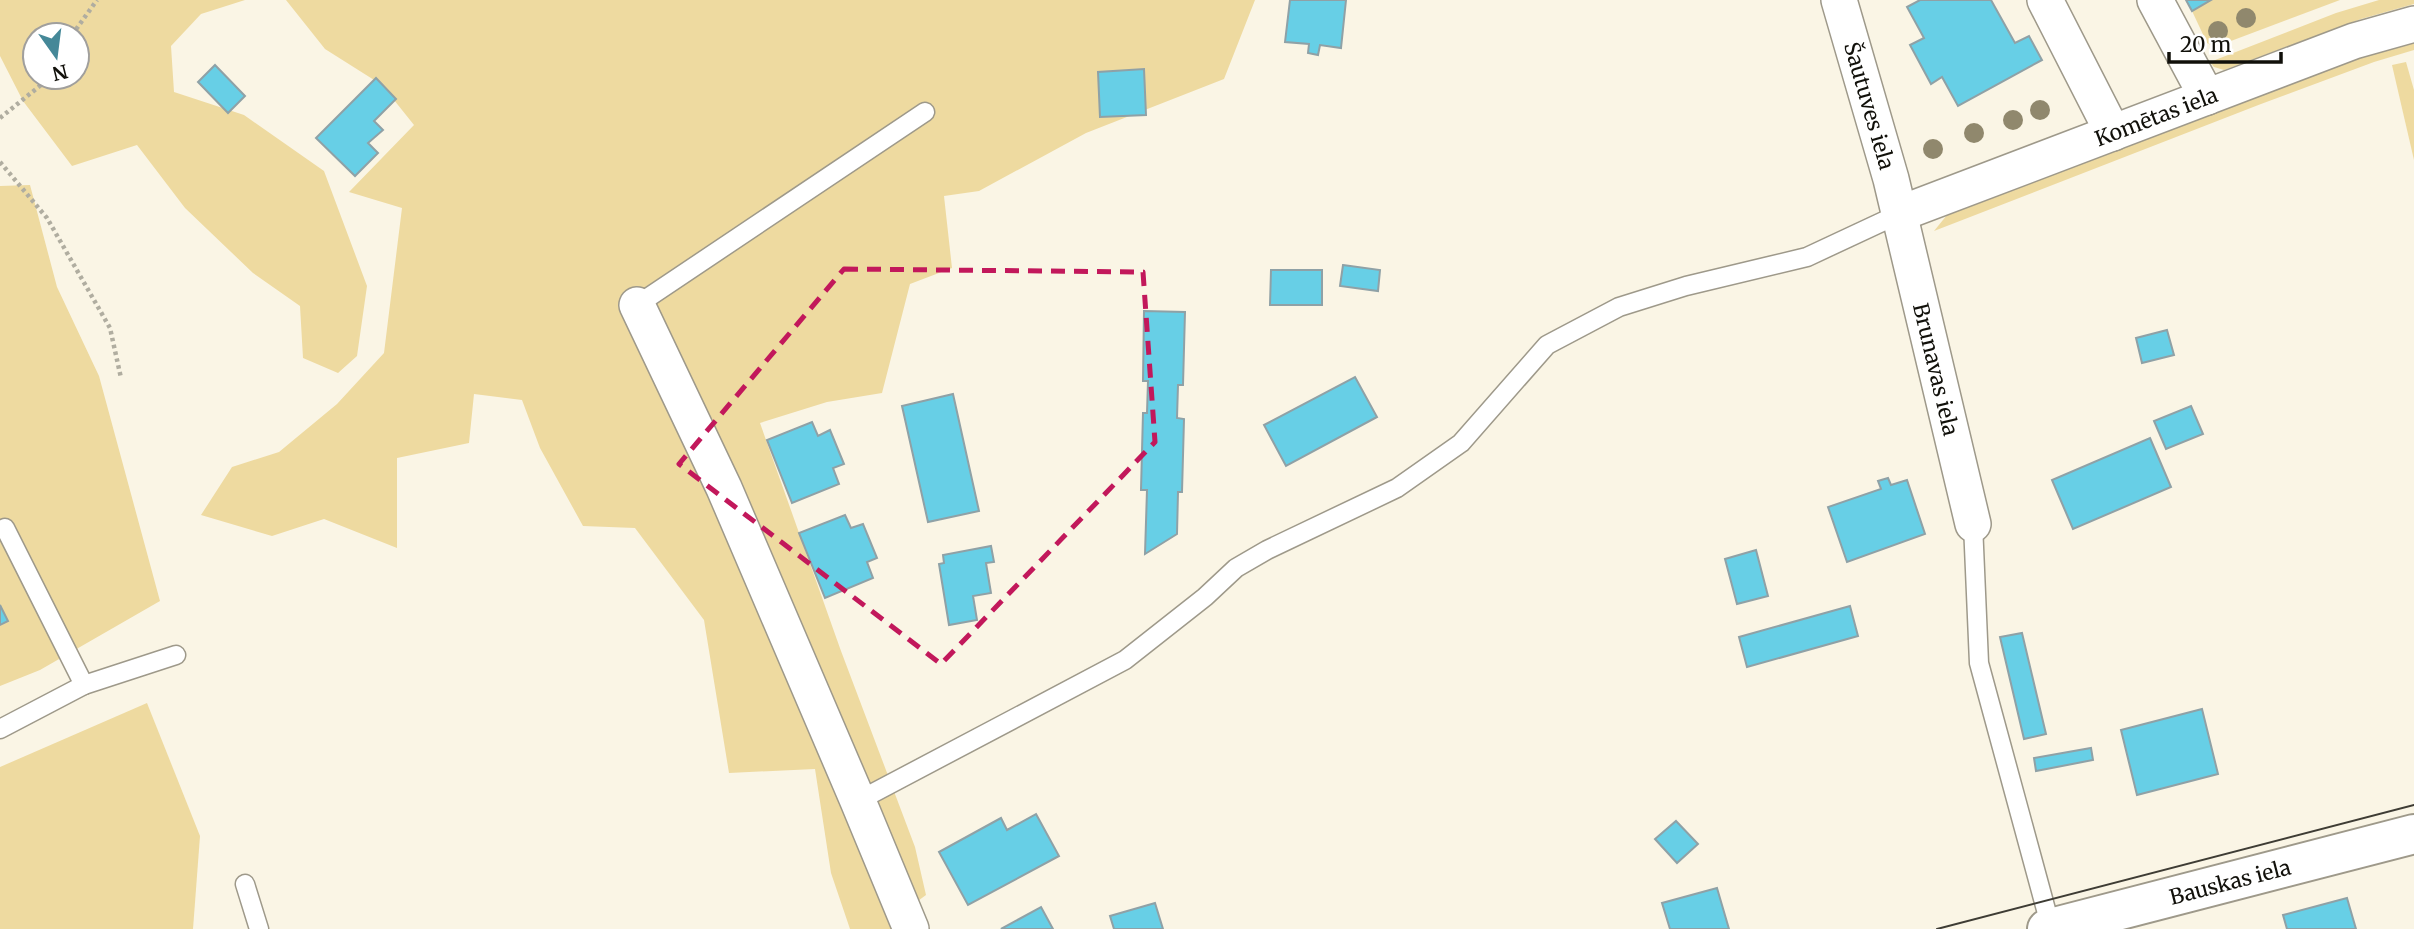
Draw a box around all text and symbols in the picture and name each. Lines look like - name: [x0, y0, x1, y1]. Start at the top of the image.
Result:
- north arrow: [21, 21, 91, 91]
- scale bar: [2169, 21, 2281, 65]
- text: 20 m: [2180, 31, 2232, 58]
- street label: Šautuves iela: [1838, 39, 1901, 173]
- text: N: [50, 59, 70, 86]
- street label: Komētas iela: [2091, 81, 2221, 152]
- street label: Brunavas iela: [1907, 300, 1965, 438]
- street label: Bauskas iela: [2166, 853, 2293, 910]

